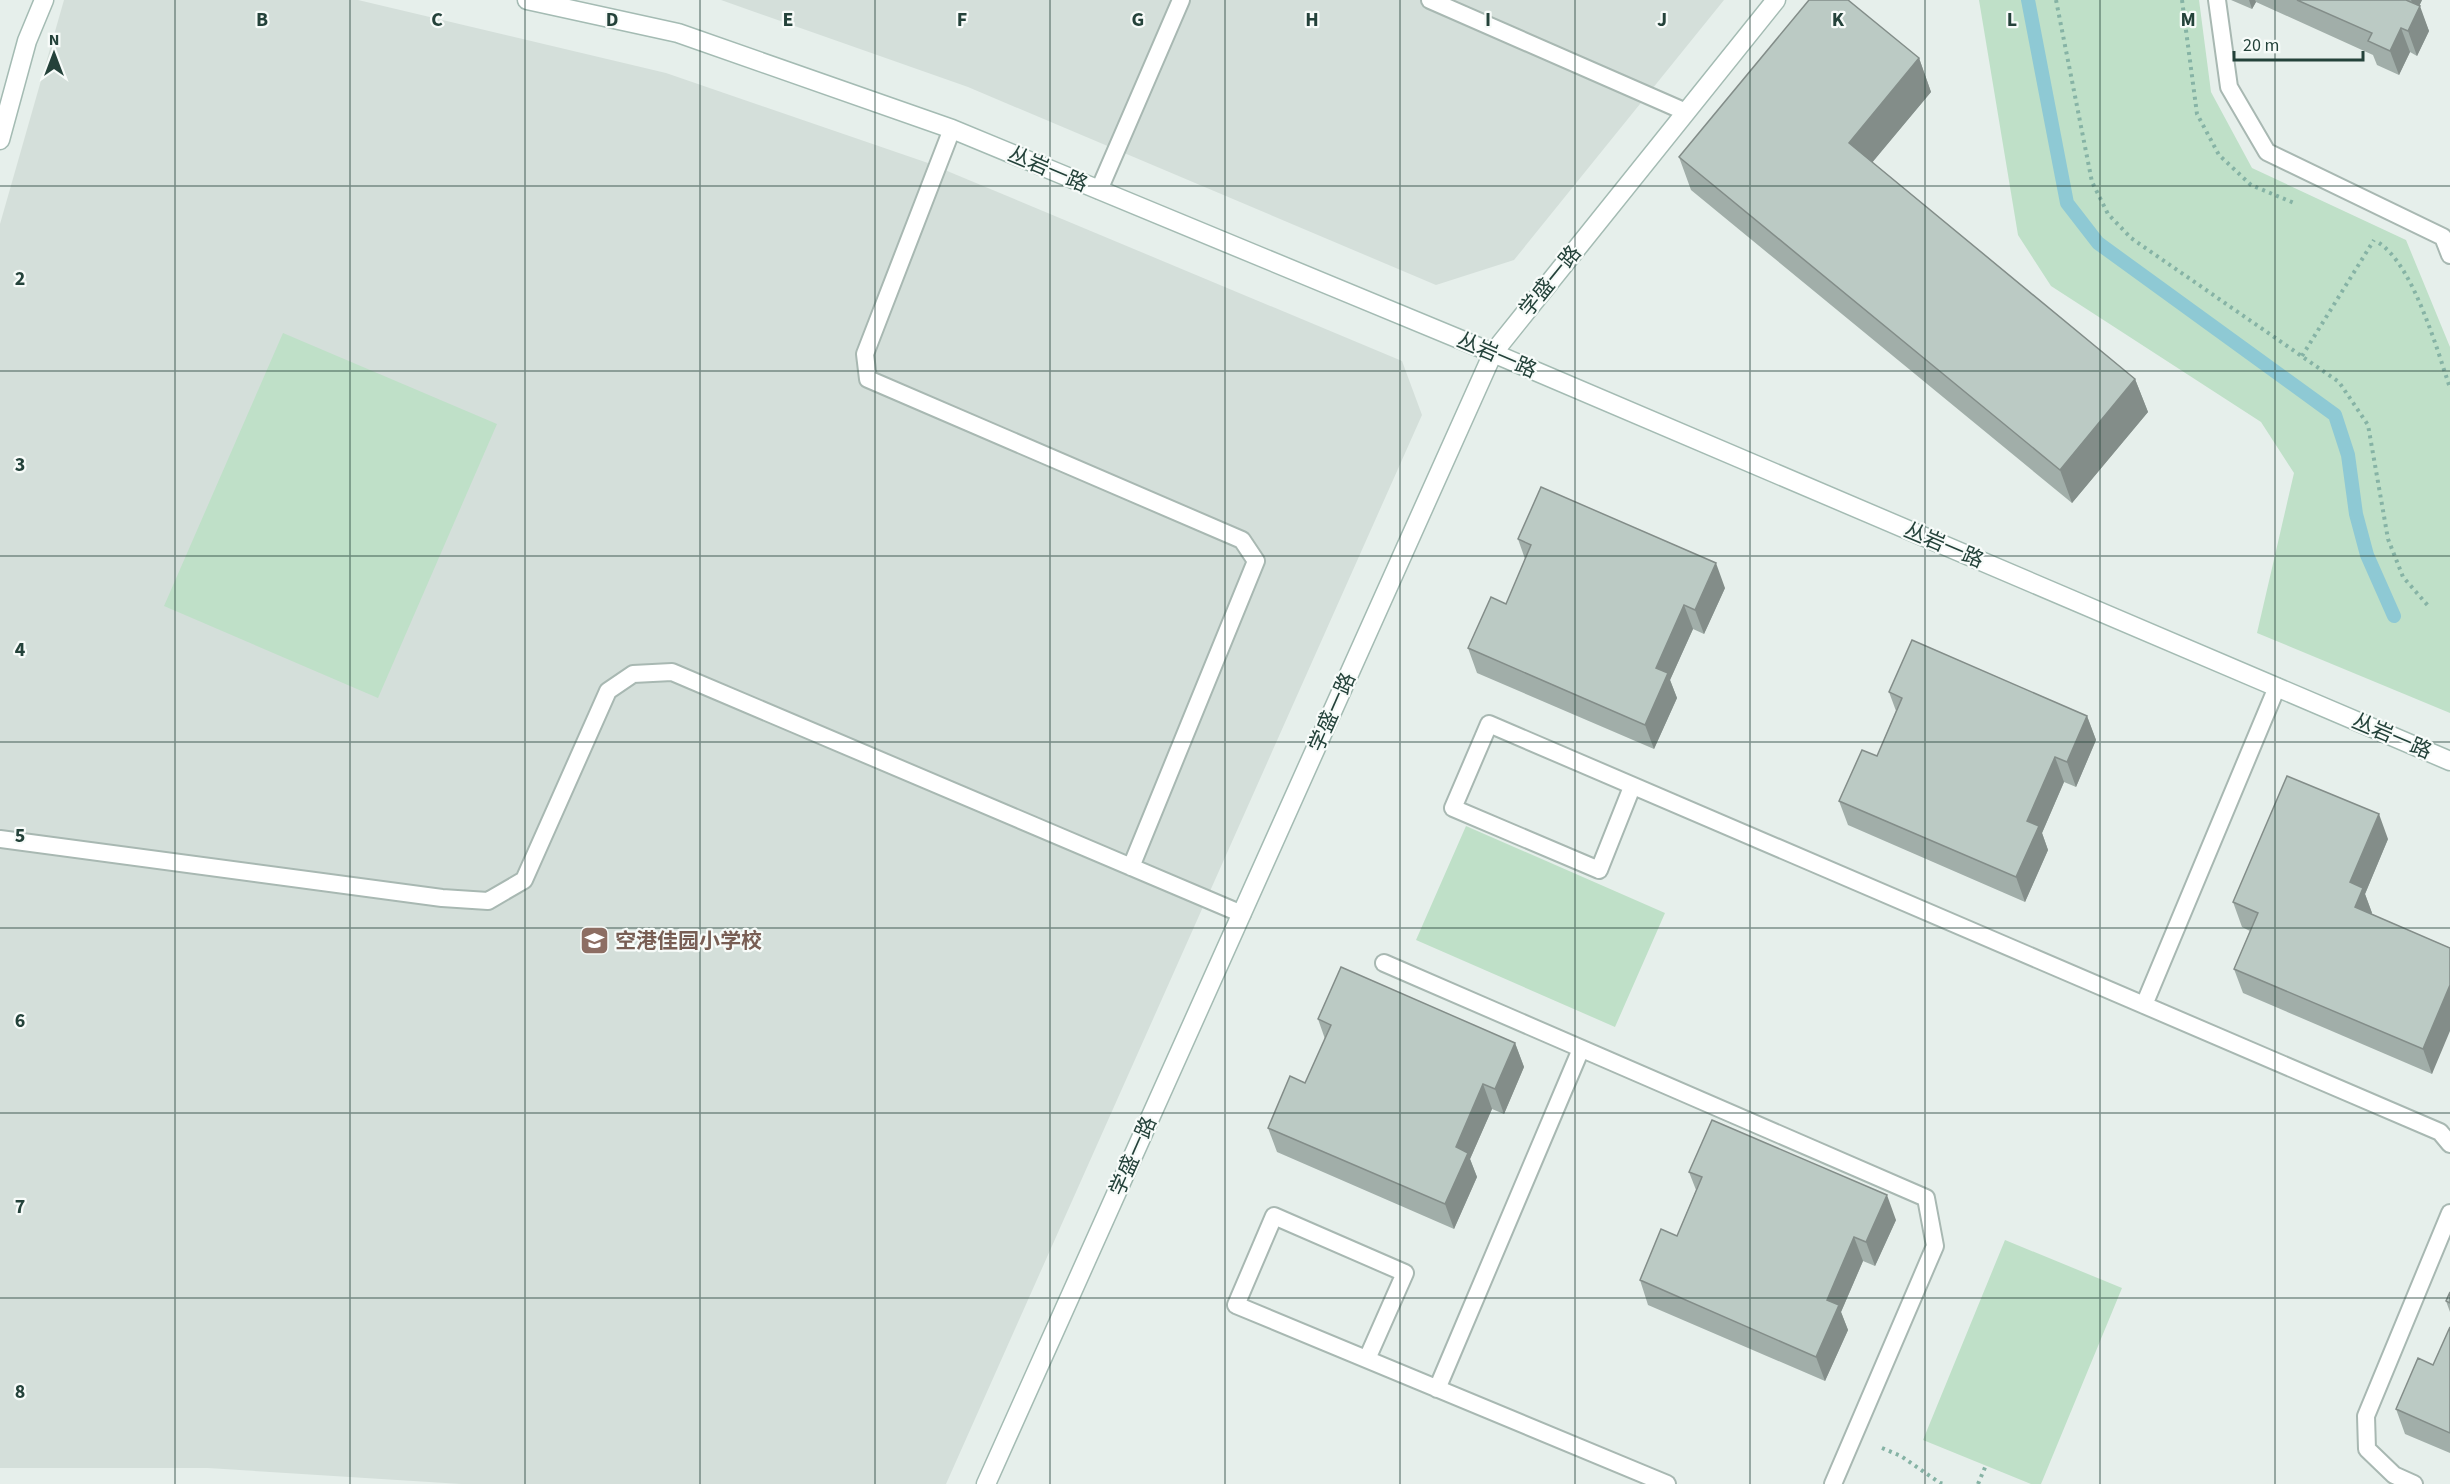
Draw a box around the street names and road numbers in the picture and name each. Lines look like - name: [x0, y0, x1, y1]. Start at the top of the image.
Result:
- street label: 丛岩一路: [1003, 139, 1093, 199]
- street label: 学盛一路: [1512, 239, 1588, 323]
- street label: 丛岩一路: [1452, 325, 1542, 385]
- street label: 丛岩一路: [1899, 515, 1989, 575]
- street label: 学盛一路: [1301, 668, 1363, 756]
- street label: 丛岩一路: [2347, 706, 2437, 766]
- street label: 学盛一路: [1102, 1112, 1164, 1200]

